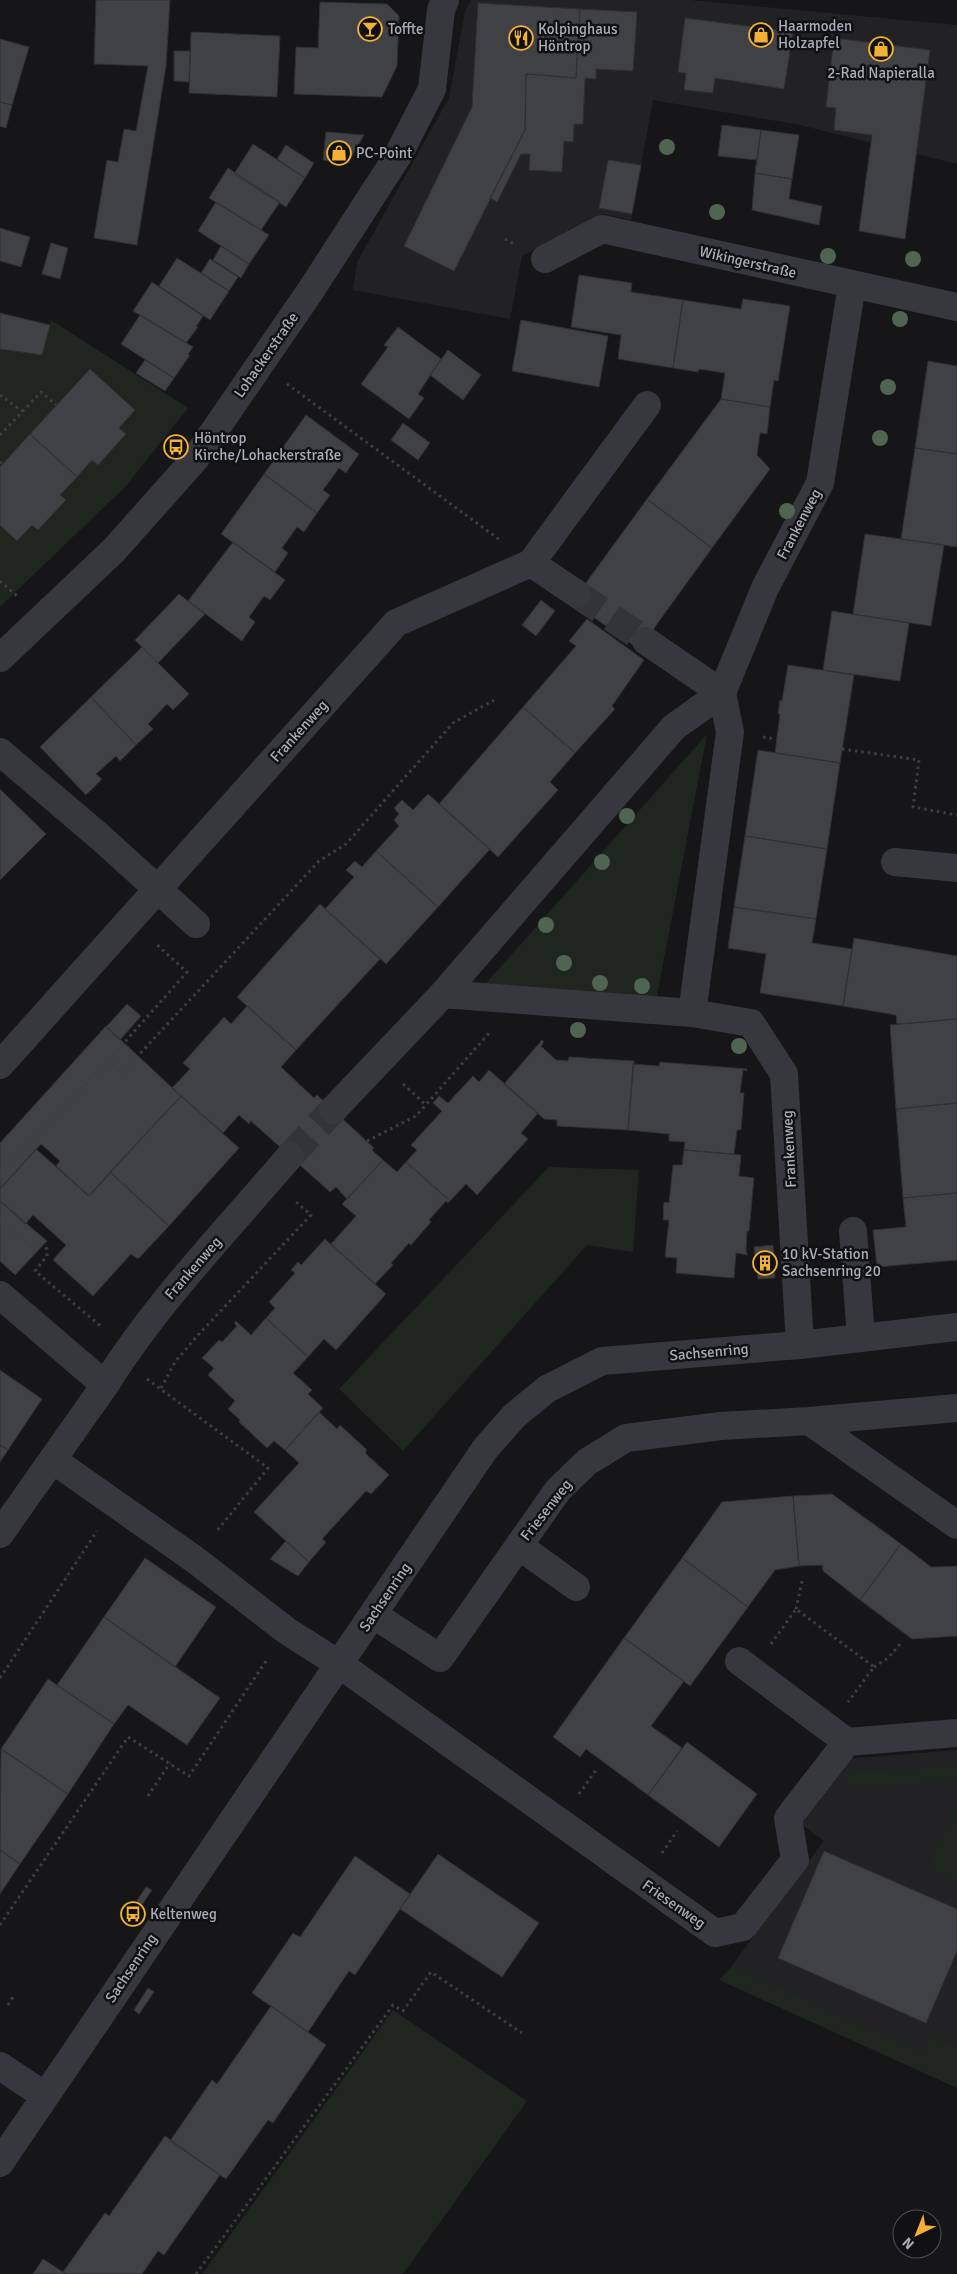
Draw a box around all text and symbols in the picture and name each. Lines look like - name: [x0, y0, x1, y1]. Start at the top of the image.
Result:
- bar icon: Toffte: [357, 16, 383, 42]
- place label: Haarmoden Holzapfel: [778, 17, 852, 52]
- place label: Toffte: [388, 20, 424, 38]
- place label: Kolpinghaus Höntrop: [538, 20, 618, 55]
- shop icon: Haarmoden Holzapfel: [748, 22, 774, 48]
- restaurant icon: Kolpinghaus Höntrop: [508, 25, 534, 51]
- shop icon: 2-Rad Napieralla: [868, 36, 894, 62]
- place label: 2-Rad Napieralla: [827, 64, 935, 82]
- shop icon: PC-Point: [326, 140, 352, 166]
- place label: PC-Point: [356, 144, 412, 162]
- street label: Wikingerstraße: [698, 242, 798, 282]
- street label: Lohackerstraße: [230, 309, 302, 401]
- place label: Höntrop Kirche/Lohackerstraße: [194, 429, 341, 464]
- bus stop icon: Höntrop Kirche/Lohackerstraße: [163, 434, 189, 460]
- street label: Frankenweg: [773, 486, 825, 562]
- street label: Frankenweg: [266, 696, 332, 766]
- street label: Frankenweg: [778, 1110, 800, 1188]
- street label: Frankenweg: [161, 1233, 225, 1303]
- place label: 10 kV-Station Sachsenring 20: [782, 1245, 881, 1280]
- building icon: 10 kV-Station Sachsenring 20: [752, 1250, 778, 1276]
- street label: Sachsenring: [669, 1340, 749, 1364]
- street label: Friesenweg: [516, 1476, 576, 1544]
- street label: Sachsenring: [355, 1559, 415, 1635]
- street label: Friesenweg: [639, 1876, 709, 1932]
- bus stop icon: Keltenweg: [120, 1901, 146, 1927]
- place label: Keltenweg: [150, 1905, 217, 1923]
- street label: Sachsenring: [101, 1930, 161, 2006]
- north arrow: [892, 2209, 942, 2259]
- text: N: [899, 2234, 918, 2253]

